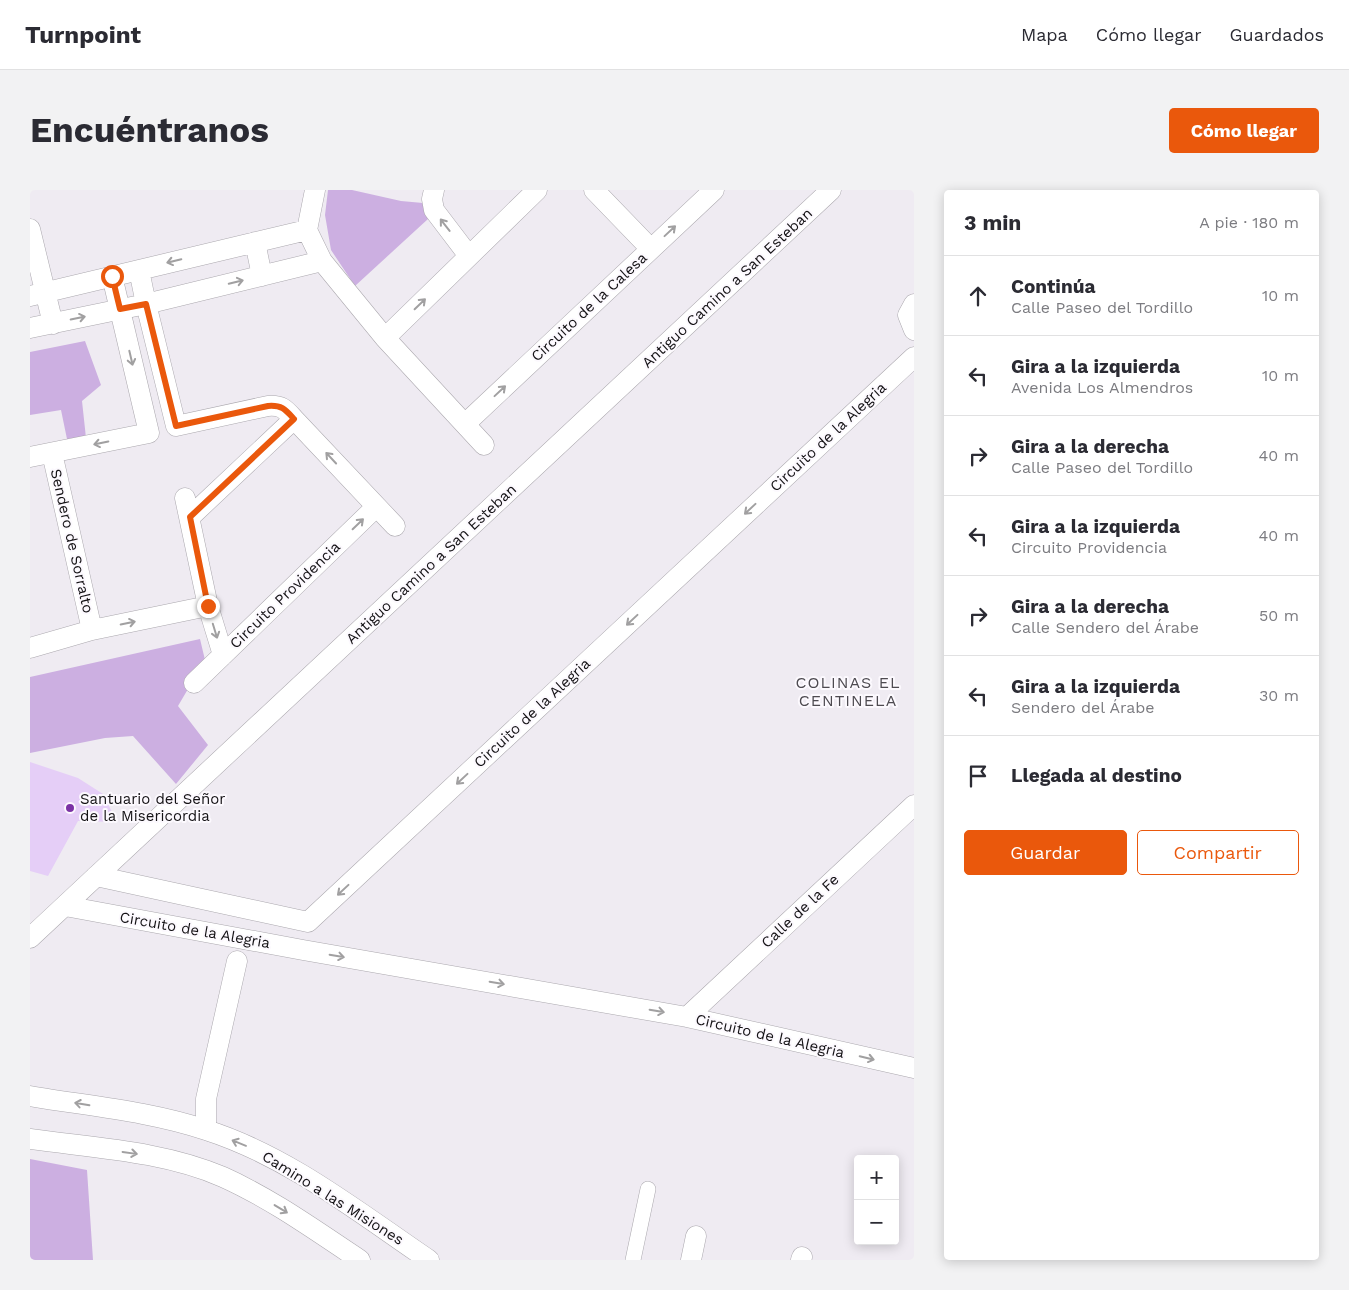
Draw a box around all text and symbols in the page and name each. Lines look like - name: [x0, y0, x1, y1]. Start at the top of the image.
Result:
- text: Turnpoint: [25, 21, 141, 49]
- text: Mapa: [1021, 24, 1068, 45]
- text: Cómo llegar: [1096, 24, 1202, 45]
- text: Guardados: [1230, 24, 1324, 45]
- button: Cómo llegar: [1169, 108, 1319, 153]
- text: Encuéntranos: [30, 109, 269, 151]
- street label: Antiguo Camino a San Esteban: [638, 204, 816, 372]
- text: 3 min: [964, 210, 1021, 235]
- text: A pie · 180 m: [1199, 213, 1299, 232]
- one-way arrow: [440, 218, 450, 232]
- one-way arrow: [663, 225, 676, 237]
- street label: Circuito de la Calesa: [527, 248, 651, 365]
- one-way arrow: [167, 257, 183, 266]
- route start: [101, 265, 124, 288]
- text: Continúa: [1011, 275, 1095, 298]
- one-way arrow: [228, 277, 244, 286]
- icon: ahead: [964, 282, 992, 310]
- text: 10 m: [1262, 286, 1299, 305]
- one-way arrow: [413, 298, 426, 310]
- text: Calle Paseo del Tordillo: [1011, 298, 1193, 317]
- one-way arrow: [69, 313, 85, 322]
- one-way arrow: [127, 349, 136, 365]
- text: Gira a la izquierda: [1011, 355, 1180, 378]
- icon: left: [964, 362, 992, 390]
- text: 10 m: [1262, 366, 1299, 385]
- street label: Circuito de la Alegria: [766, 378, 890, 496]
- text: Avenida Los Almendros: [1011, 378, 1193, 397]
- one-way arrow: [494, 385, 507, 397]
- text: Gira a la derecha: [1011, 435, 1169, 458]
- one-way arrow: [94, 438, 110, 448]
- icon: right: [964, 442, 992, 470]
- text: 40 m: [1259, 446, 1299, 465]
- one-way arrow: [325, 452, 337, 465]
- text: Calle Paseo del Tordillo: [1011, 458, 1193, 477]
- street label: Sendero de Sorralto: [47, 467, 97, 615]
- street label: Antiguo Camino a San Esteban: [342, 480, 520, 648]
- one-way arrow: [744, 503, 757, 515]
- text: Gira a la izquierda: [1011, 515, 1180, 538]
- one-way arrow: [352, 518, 365, 530]
- icon: left: [964, 522, 992, 550]
- text: 40 m: [1259, 526, 1299, 545]
- street label: Circuito Providencia: [226, 537, 344, 652]
- text: Circuito Providencia: [1011, 538, 1167, 557]
- route end: [197, 595, 220, 618]
- text: Gira a la derecha: [1011, 595, 1169, 618]
- icon: right: [964, 602, 992, 630]
- text: 50 m: [1259, 606, 1299, 625]
- one-way arrow: [625, 614, 638, 626]
- one-way arrow: [120, 617, 136, 627]
- text: Calle Sendero del Árabe: [1011, 618, 1199, 637]
- one-way arrow: [211, 622, 221, 638]
- street label: Circuito de la Alegria: [470, 654, 594, 772]
- district label: COLINAS EL CENTINELA: [796, 673, 900, 710]
- text: Gira a la izquierda: [1011, 675, 1180, 698]
- icon: left: [964, 682, 992, 710]
- text: 30 m: [1259, 686, 1299, 705]
- text: Sendero del Árabe: [1011, 698, 1155, 717]
- icon: arrive: [964, 762, 992, 790]
- text: Llegada al destino: [1011, 764, 1182, 787]
- one-way arrow: [455, 773, 468, 785]
- place label: Santuario del Señor de la Misericordia: [80, 790, 225, 825]
- marker: Santuario del Señor de la Misericordia: [64, 802, 76, 814]
- button: Guardar: [964, 830, 1127, 875]
- button: Compartir: [1137, 830, 1299, 875]
- street label: Calle de la Fe: [757, 870, 843, 952]
- one-way arrow: [336, 884, 349, 896]
- street label: Circuito de la Alegria: [118, 908, 272, 952]
- one-way arrow: [328, 951, 344, 961]
- one-way arrow: [488, 979, 504, 989]
- one-way arrow: [648, 1007, 664, 1017]
- street label: Circuito de la Alegria: [694, 1010, 847, 1062]
- one-way arrow: [858, 1054, 874, 1063]
- one-way arrow: [74, 1099, 90, 1109]
- one-way arrow: [232, 1137, 247, 1147]
- street label: Camino a las Misiones: [259, 1147, 407, 1249]
- one-way arrow: [122, 1148, 138, 1158]
- map controls: [854, 1155, 899, 1245]
- button: +: [854, 1155, 899, 1200]
- button: −: [854, 1200, 899, 1245]
- one-way arrow: [274, 1204, 288, 1214]

